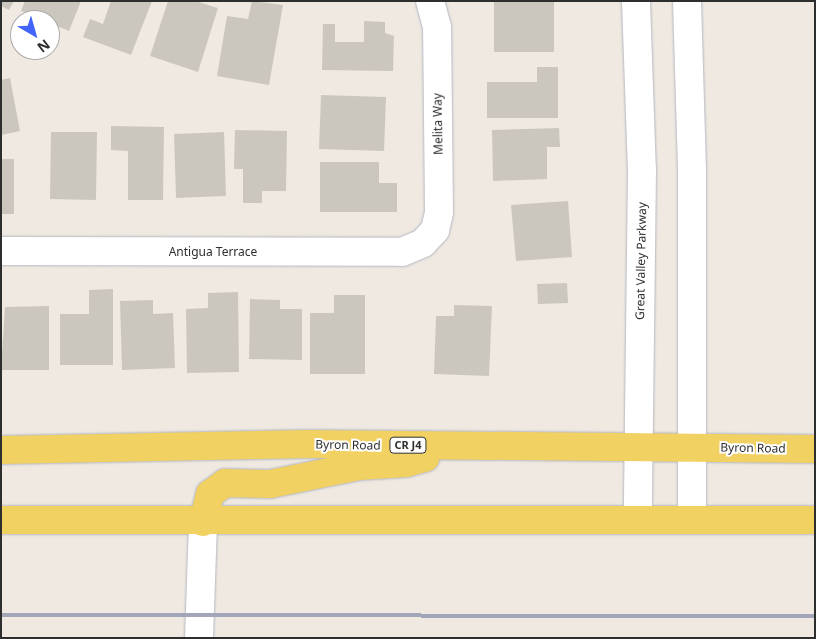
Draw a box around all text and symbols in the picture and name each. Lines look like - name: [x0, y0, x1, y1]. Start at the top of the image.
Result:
- north arrow: [10, 10, 60, 60]
- text: N: [34, 35, 54, 57]
- street label: Melita Way: [430, 93, 446, 155]
- street label: Great Valley Parkway: [633, 202, 649, 320]
- street label: Antigua Terrace: [169, 245, 257, 259]
- road number: CR J4: [389, 436, 427, 454]
- street label: Byron Road: [315, 437, 381, 453]
- street label: Byron Road: [720, 440, 786, 456]

